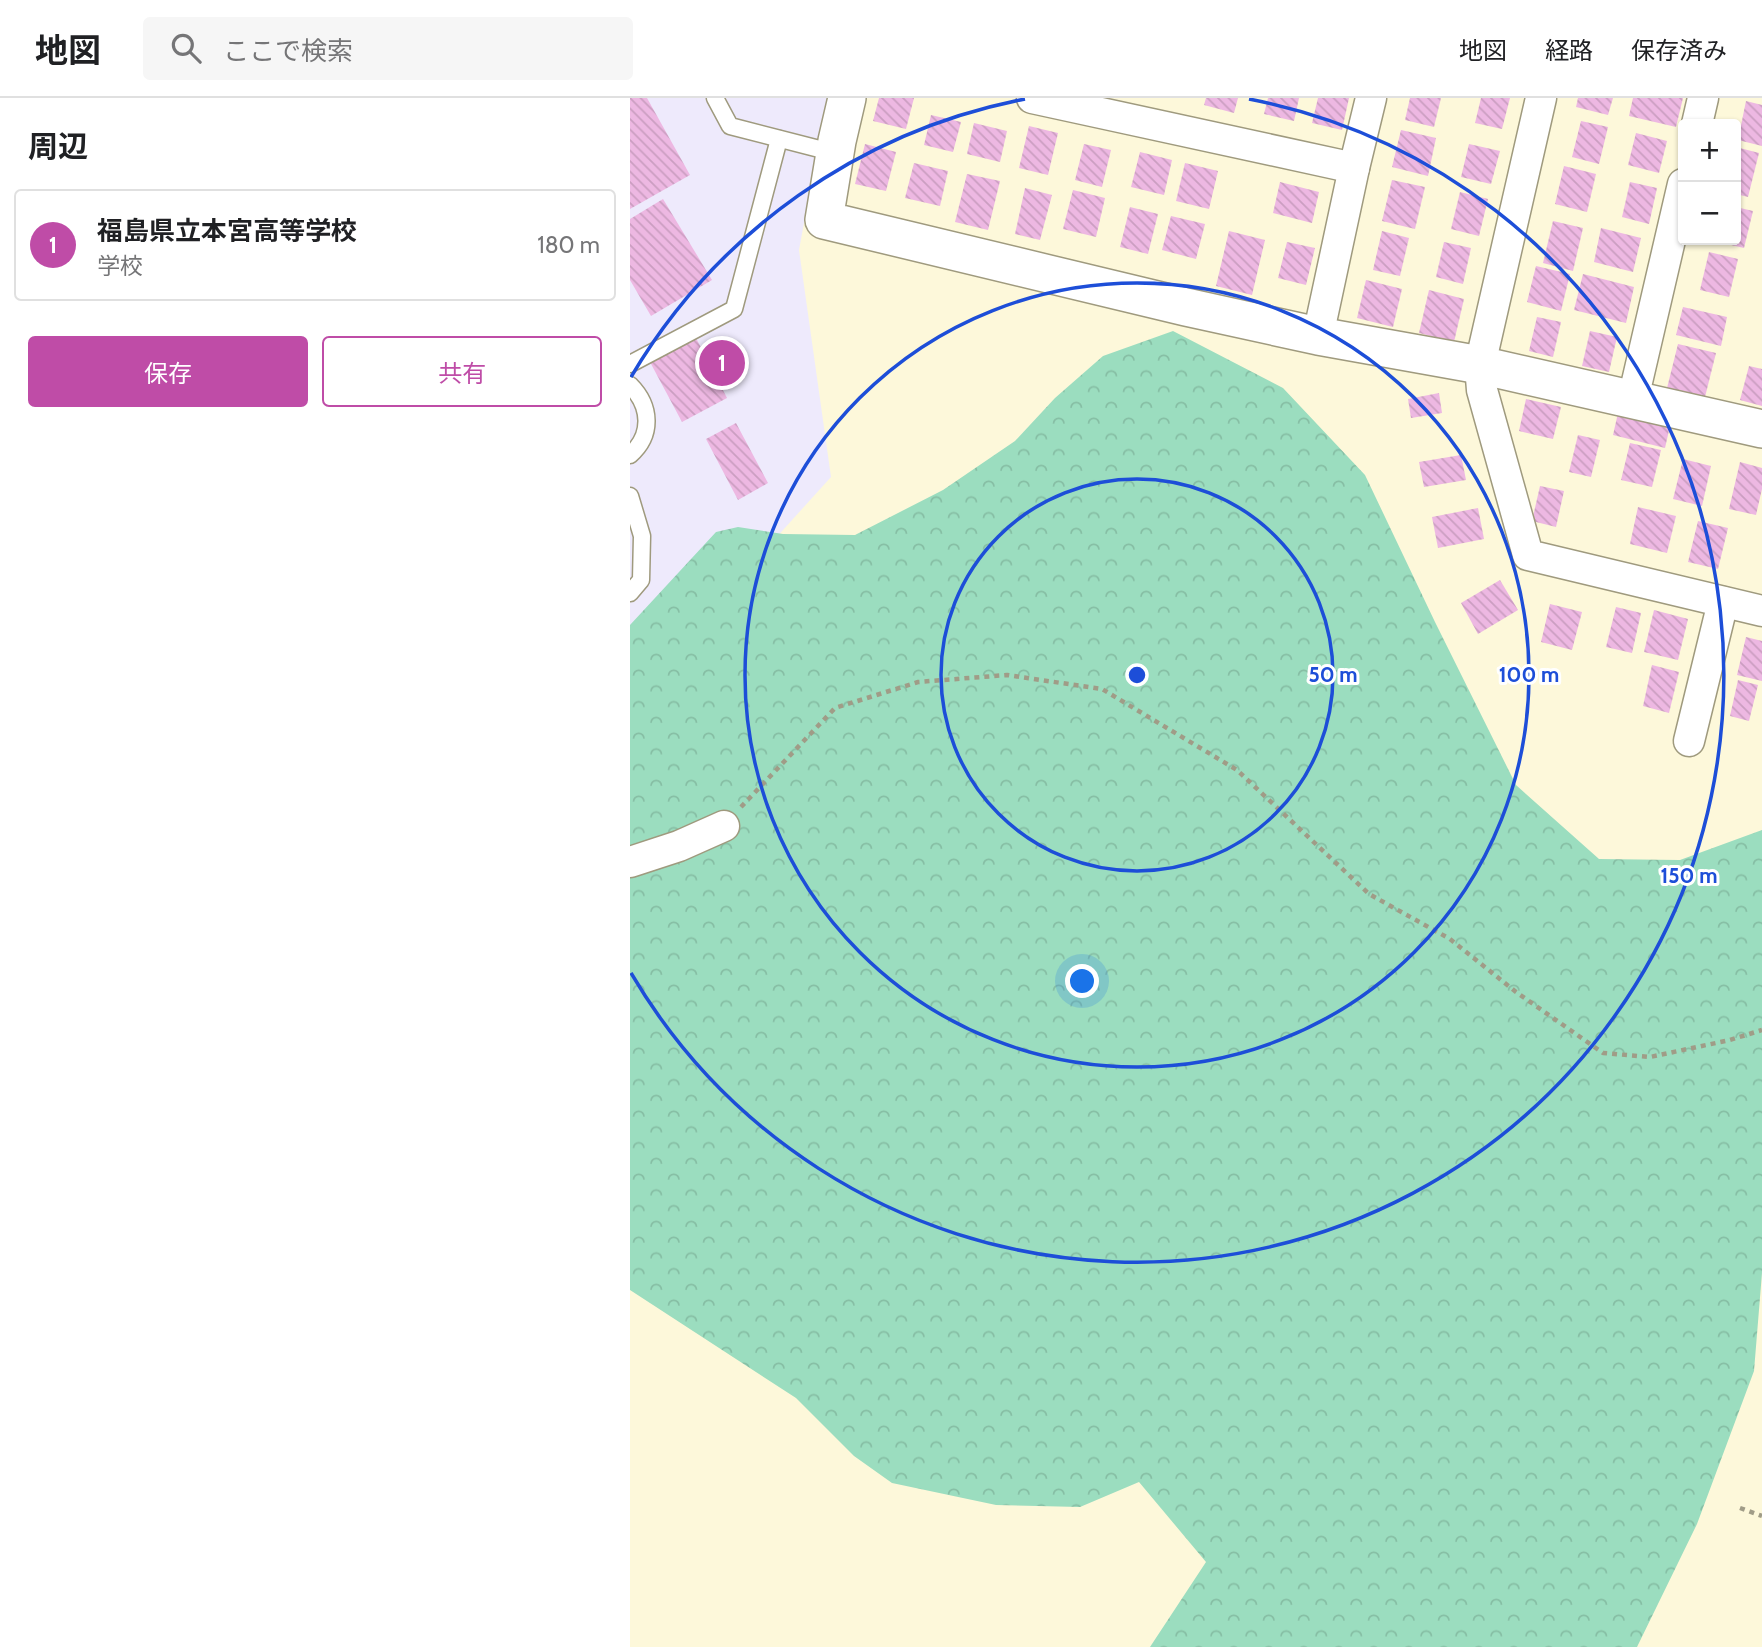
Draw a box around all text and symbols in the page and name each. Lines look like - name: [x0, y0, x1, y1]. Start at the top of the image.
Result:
- search box: [143, 17, 633, 80]
- icon: search: [167, 29, 205, 67]
- text: 地図: [35, 30, 101, 70]
- text: ここで検索: [223, 35, 353, 67]
- text: 地図: [1459, 36, 1507, 65]
- text: 経路: [1545, 36, 1593, 65]
- text: 保存済み: [1631, 36, 1727, 65]
- map controls: [1678, 119, 1741, 245]
- button: +: [1678, 119, 1741, 182]
- text: 周辺: [28, 128, 88, 165]
- button: −: [1678, 182, 1741, 245]
- text: 福島県立本宮高等学校: [97, 215, 357, 247]
- text: 1: [49, 231, 57, 259]
- text: 180 m: [537, 231, 600, 259]
- text: 学校: [97, 252, 143, 280]
- button: 保存: [28, 336, 308, 407]
- button: 共有: [322, 336, 602, 407]
- pin: 1: [699, 337, 745, 389]
- text: 50 m: [1308, 662, 1358, 687]
- text: 100 m: [1499, 662, 1559, 687]
- centre of rings: [1125, 663, 1149, 687]
- text: 150 m: [1661, 863, 1717, 888]
- your location: [1065, 964, 1099, 998]

